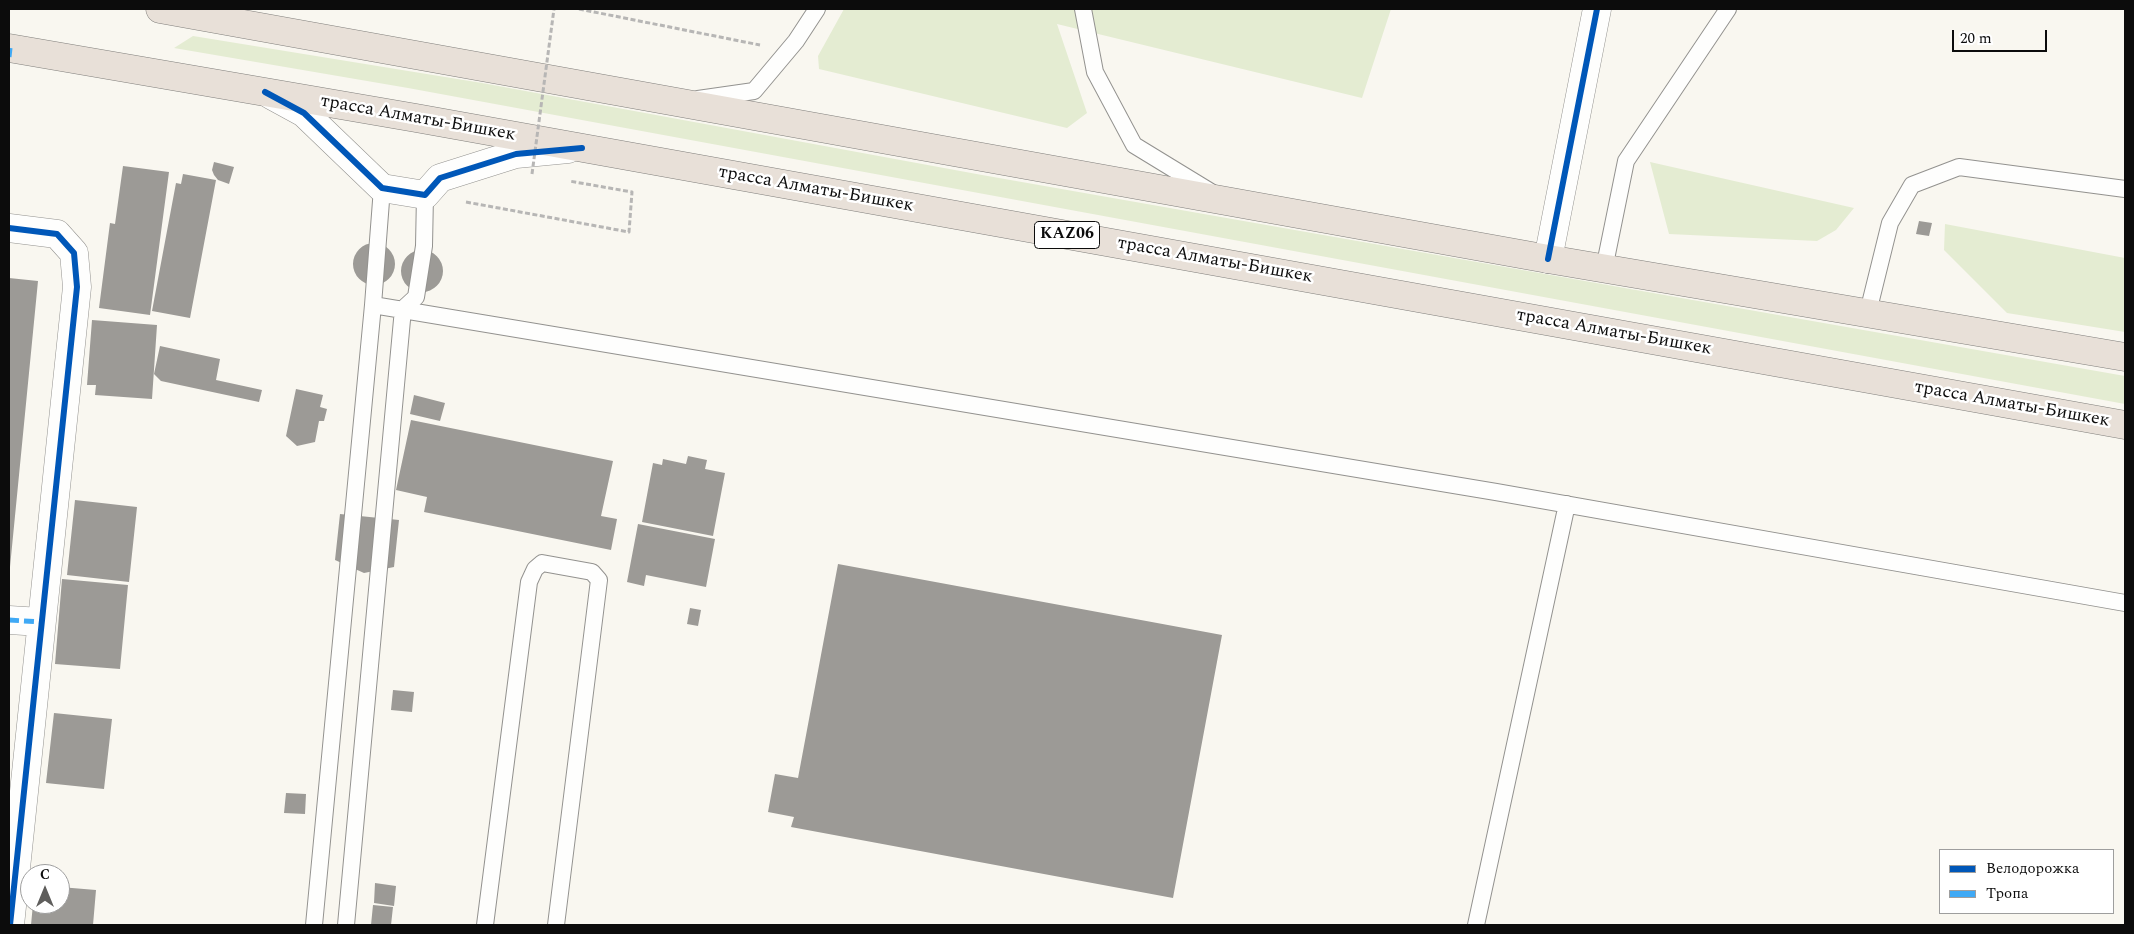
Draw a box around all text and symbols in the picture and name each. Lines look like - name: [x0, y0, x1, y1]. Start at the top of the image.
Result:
- scale bar: [1954, 20, 2049, 52]
- text: 20 m: [1960, 27, 1992, 50]
- street label: трасса Алматы-Бишкек: [319, 91, 517, 147]
- street label: трасса Алматы-Бишкек: [717, 162, 915, 218]
- road number: KАZ06: [1034, 222, 1100, 248]
- street label: трасса Алматы-Бишкек: [1116, 233, 1314, 289]
- street label: трасса Алматы-Бишкек: [1515, 305, 1713, 361]
- street label: трасса Алматы-Бишкек: [1913, 377, 2111, 433]
- legend: [1939, 849, 2114, 914]
- text: Велодорожка: [1986, 857, 2079, 880]
- north arrow: [20, 864, 70, 914]
- text: С: [40, 864, 50, 885]
- text: Тропа: [1986, 882, 2028, 905]

